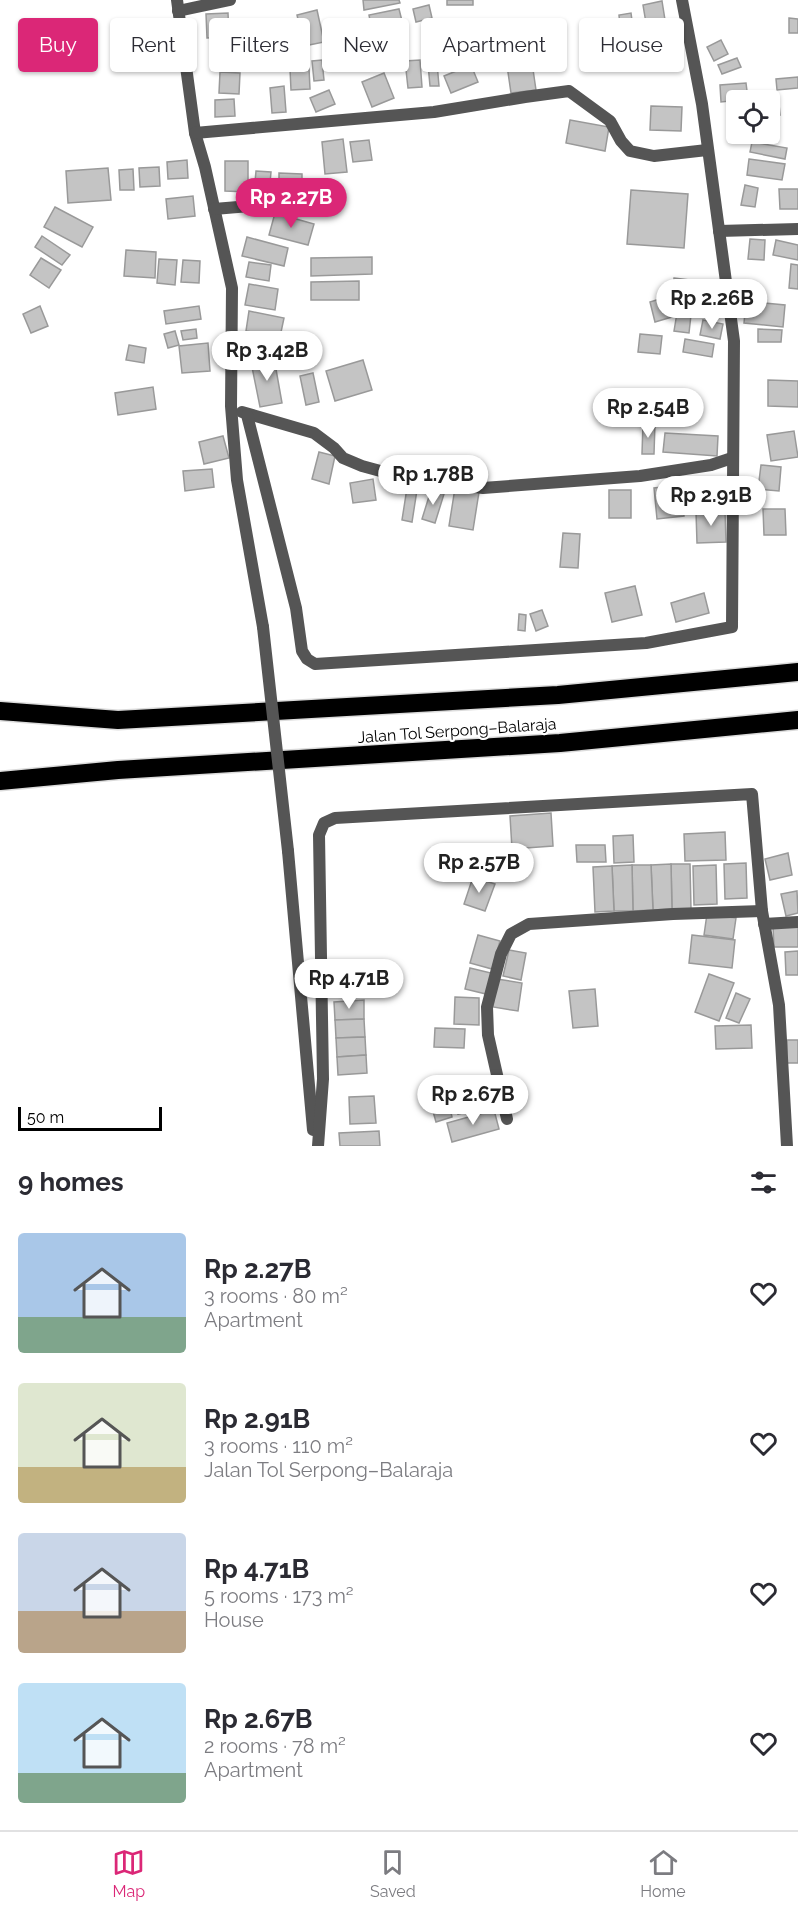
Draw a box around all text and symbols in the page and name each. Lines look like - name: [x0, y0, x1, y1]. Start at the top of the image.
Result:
- chip: Buy: [18, 18, 98, 72]
- chip: Rent: [110, 18, 197, 72]
- chip: Filters: [209, 18, 310, 72]
- chip: New: [322, 18, 409, 72]
- chip: Apartment: [421, 18, 567, 72]
- chip: House: [579, 18, 684, 72]
- map controls: [726, 90, 780, 144]
- button: locate: [726, 90, 780, 144]
- pin: Rp 2.27B: [229, 178, 353, 229]
- text: Rp 2.27B: [250, 185, 332, 209]
- pin: Rp 2.26B: [650, 279, 774, 330]
- text: Rp 2.26B: [670, 286, 754, 310]
- pin: Rp 3.42B: [205, 331, 329, 382]
- text: Rp 3.42B: [226, 338, 308, 362]
- pin: Rp 2.54B: [586, 388, 710, 439]
- text: Rp 2.54B: [607, 395, 689, 419]
- pin: Rp 1.78B: [371, 455, 495, 506]
- text: Rp 1.78B: [392, 462, 474, 486]
- pin: Rp 2.91B: [649, 476, 773, 527]
- text: Rp 2.91B: [670, 483, 752, 507]
- street label: Jalan Tol Serpong–Balaraja: [357, 714, 557, 747]
- pin: Rp 2.57B: [417, 843, 541, 894]
- text: Rp 2.57B: [438, 850, 520, 874]
- pin: Rp 4.71B: [287, 959, 411, 1010]
- text: Rp 4.71B: [309, 966, 389, 990]
- pin: Rp 2.67B: [411, 1075, 535, 1126]
- text: Rp 2.67B: [431, 1082, 515, 1106]
- scale bar: [18, 1104, 162, 1132]
- text: 50 m: [27, 1108, 64, 1127]
- icon: filters: [747, 1166, 780, 1199]
- text: 9 homes: [18, 1167, 124, 1197]
- text: Rp 2.27B: [204, 1254, 311, 1284]
- icon: home: [66, 1257, 138, 1329]
- icon: heart: [747, 1277, 780, 1310]
- text: 3 rooms · 80 m²: [204, 1284, 348, 1308]
- text: Apartment: [204, 1308, 303, 1332]
- text: Rp 2.91B: [204, 1404, 310, 1434]
- icon: home: [66, 1407, 138, 1479]
- icon: heart: [747, 1427, 780, 1460]
- text: 3 rooms · 110 m²: [204, 1434, 353, 1458]
- text: Jalan Tol Serpong–Balaraja: [204, 1458, 453, 1482]
- text: Rp 4.71B: [204, 1554, 309, 1584]
- icon: home: [66, 1557, 138, 1629]
- icon: heart: [747, 1577, 780, 1610]
- text: 5 rooms · 173 m²: [204, 1584, 354, 1608]
- text: House: [204, 1608, 264, 1632]
- text: Rp 2.67B: [204, 1704, 312, 1734]
- icon: home: [66, 1707, 138, 1779]
- icon: heart: [747, 1727, 780, 1760]
- text: 2 rooms · 78 m²: [204, 1734, 346, 1758]
- text: Apartment: [204, 1758, 303, 1782]
- tab: Map: [112, 1846, 145, 1901]
- tab: Saved: [370, 1846, 416, 1901]
- tab: Home: [640, 1846, 686, 1901]

